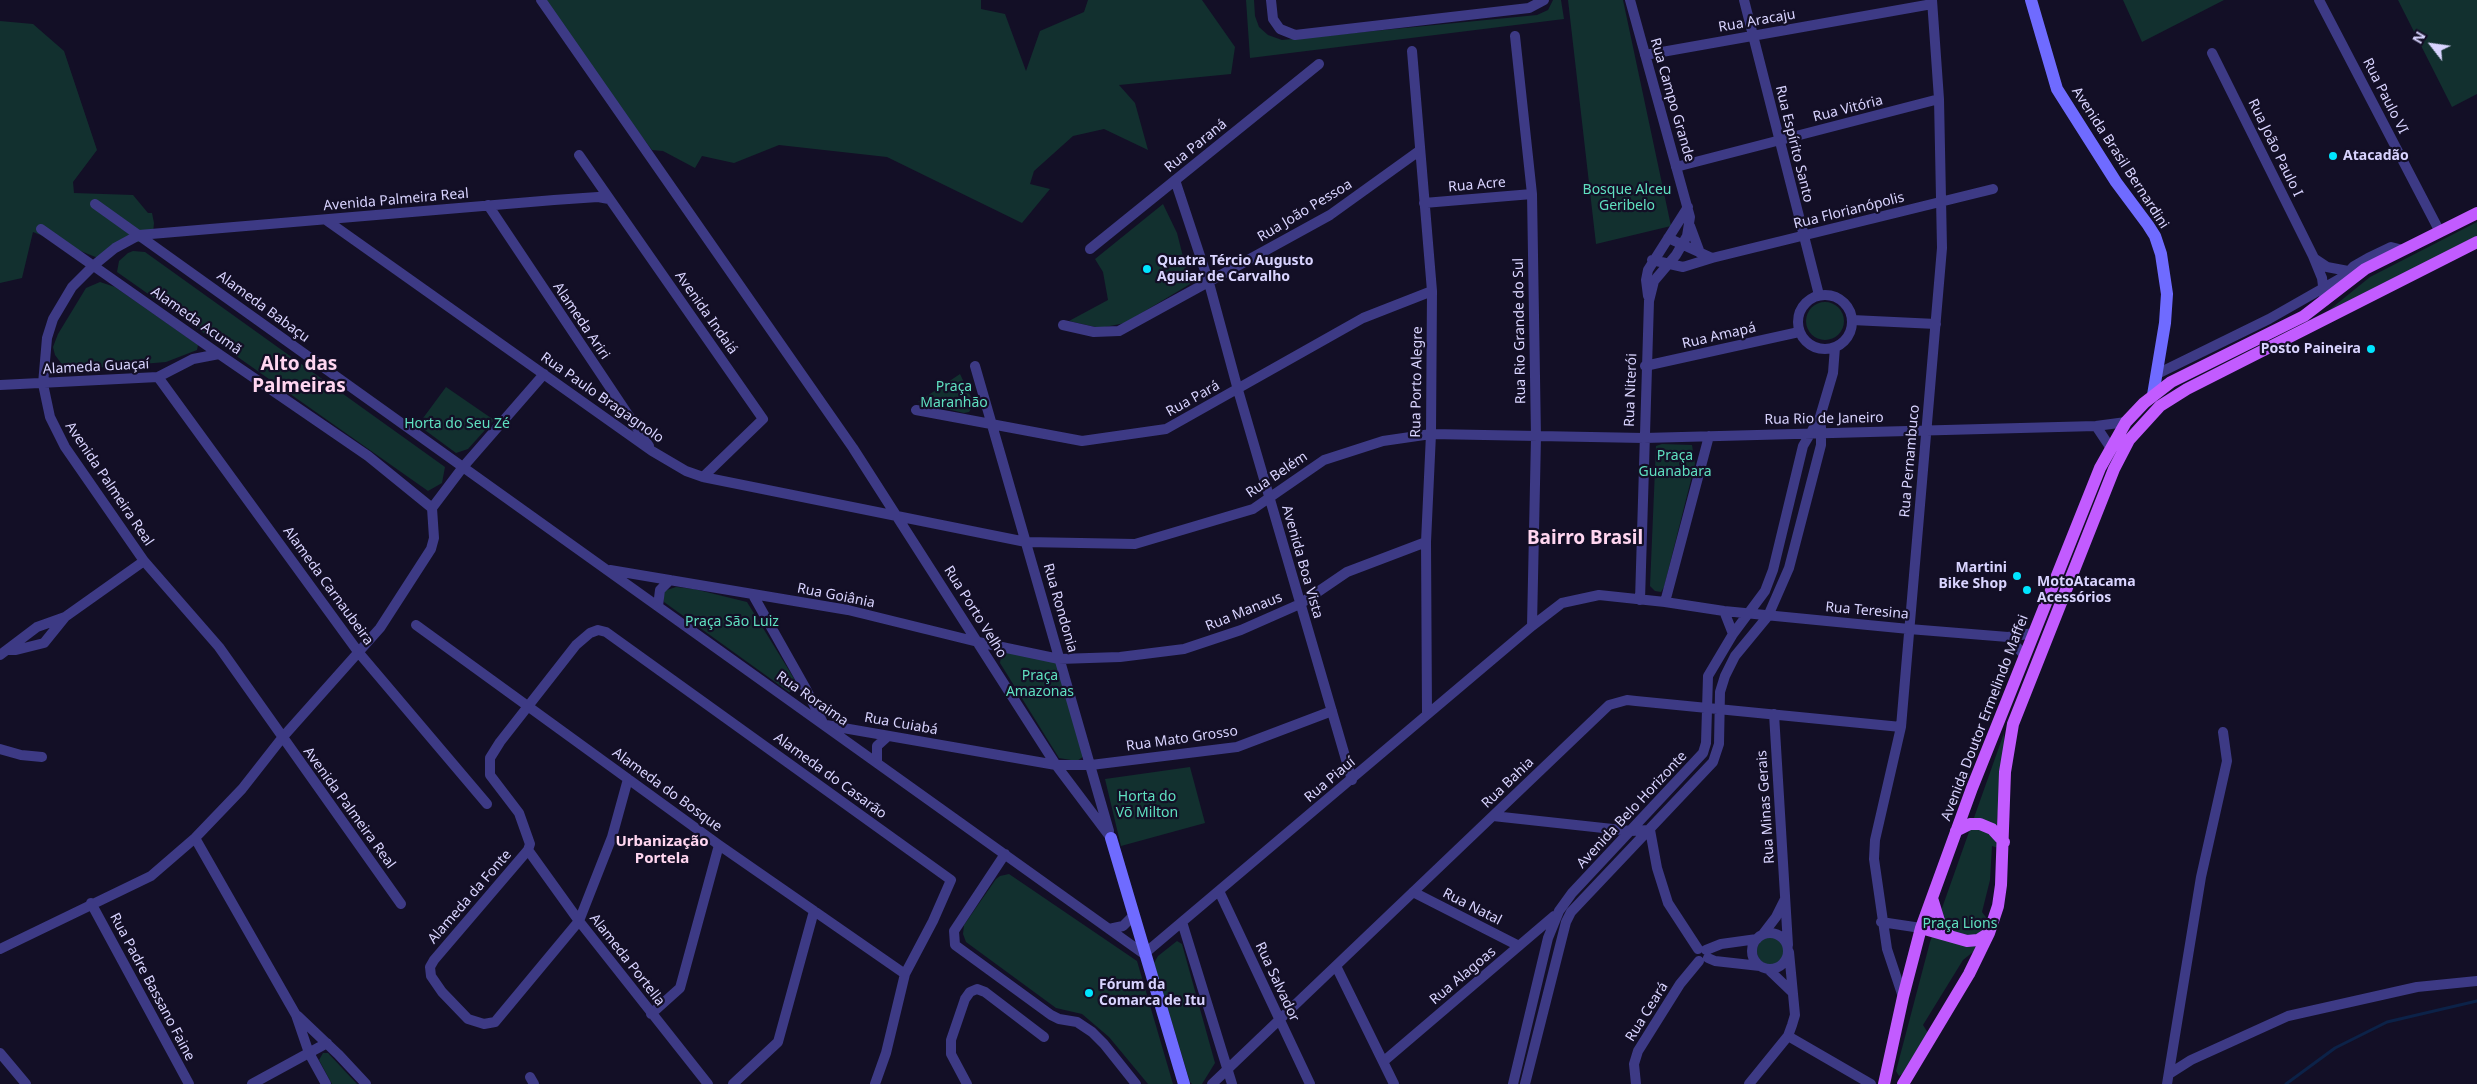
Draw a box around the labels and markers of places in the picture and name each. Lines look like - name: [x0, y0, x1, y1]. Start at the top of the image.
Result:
- place label: Atacadão: [2343, 148, 2409, 164]
- marker: Atacadão: [2327, 150, 2339, 162]
- place label: Quatra Tércio Augusto Aguiar de Carvalho: [1157, 253, 1313, 286]
- marker: Quatra Tércio Augusto Aguiar de Carvalho: [1141, 263, 1153, 275]
- place label: Posto Paineira: [2261, 341, 2361, 357]
- marker: Posto Paineira: [2365, 343, 2377, 355]
- place label: Martini Bike Shop: [1938, 560, 2007, 592]
- marker: Martini Bike Shop: [2011, 570, 2023, 582]
- place label: MotoAtacama Acessórios: [2037, 574, 2136, 606]
- marker: MotoAtacama Acessórios: [2021, 584, 2033, 596]
- place label: Fórum da Comarca de Itu: [1099, 977, 1205, 1010]
- marker: Fórum da Comarca de Itu: [1083, 987, 1095, 999]

